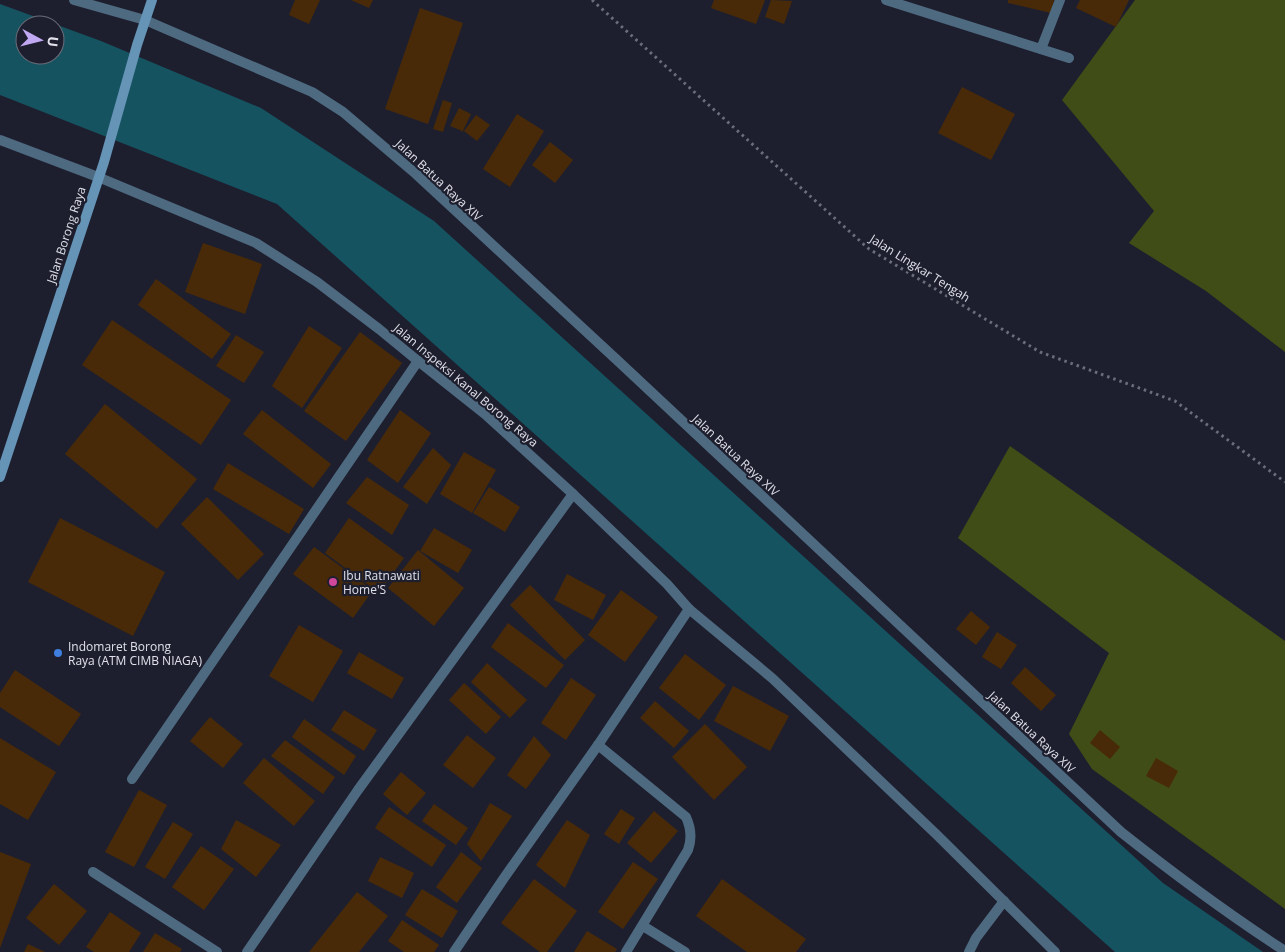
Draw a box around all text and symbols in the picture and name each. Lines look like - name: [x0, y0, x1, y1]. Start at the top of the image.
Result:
- north arrow: [15, 15, 65, 65]
- text: U: [43, 35, 63, 48]
- street label: Jalan Batua Raya XIV: [391, 134, 487, 225]
- street label: Jalan Borong Raya: [42, 184, 90, 287]
- street label: Jalan Lingkar Tengah: [866, 230, 973, 306]
- street label: Jalan Inspeksi Kanal Borong Raya: [389, 319, 542, 451]
- street label: Jalan Batua Raya XIV: [688, 409, 784, 500]
- place label: Ibu Ratnawati Home'S: [343, 567, 420, 598]
- marker: Ibu Ratnawati Home'S: [327, 576, 339, 588]
- place label: Indomaret Borong Raya (ATM CIMB NIAGA): [68, 638, 202, 669]
- marker: Indomaret Borong Raya (ATM CIMB NIAGA): [52, 647, 64, 659]
- street label: Jalan Batua Raya XIV: [984, 686, 1080, 777]

